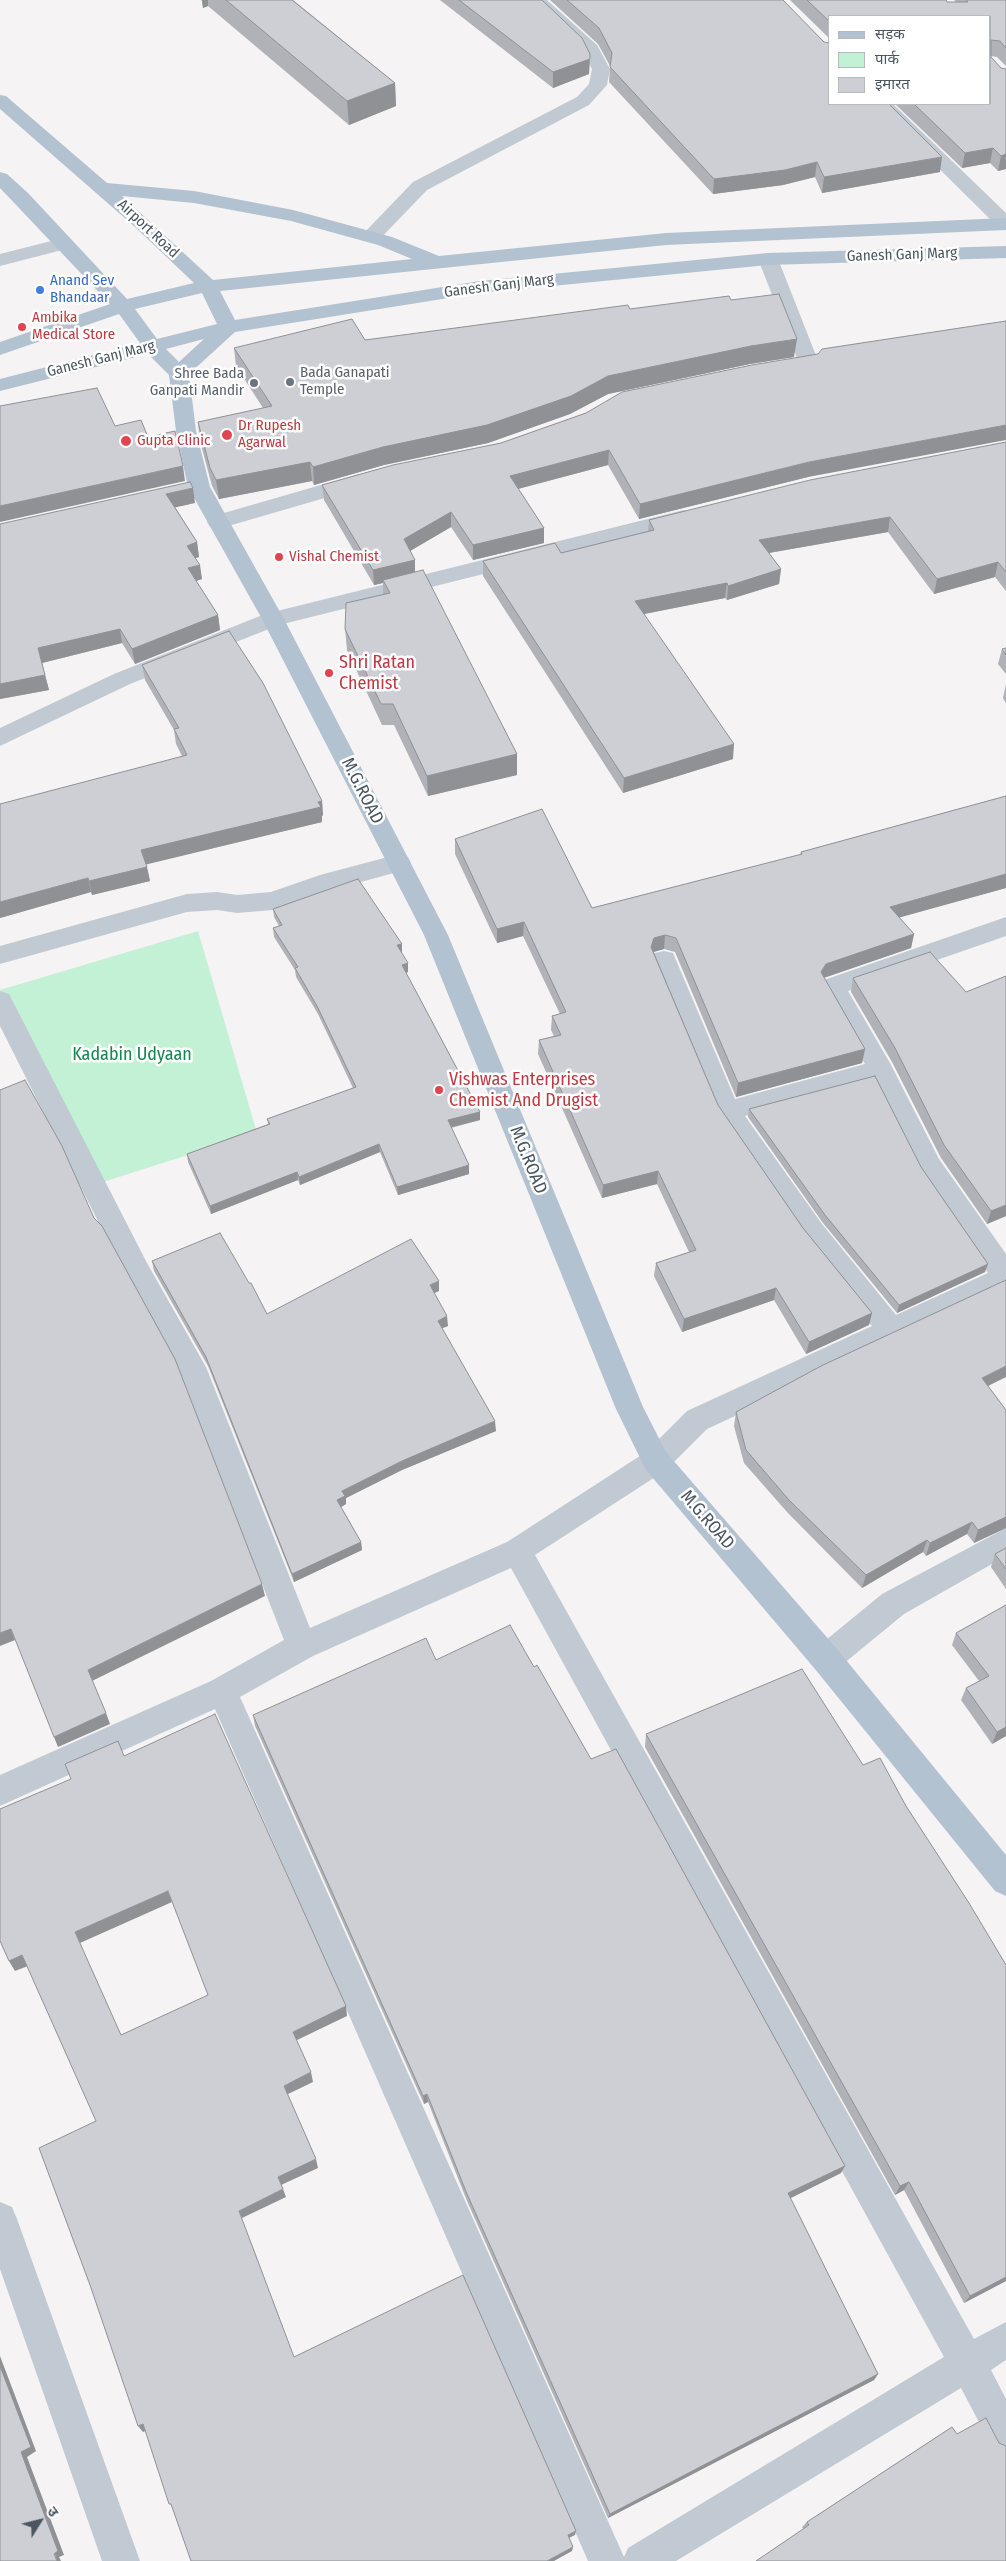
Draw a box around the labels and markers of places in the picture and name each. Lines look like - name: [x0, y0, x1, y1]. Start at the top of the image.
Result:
- place label: Anand Sev Bhandaar: [50, 272, 114, 307]
- marker: Anand Sev Bhandaar: [34, 284, 46, 296]
- place label: Ambika Medical Store: [32, 309, 115, 344]
- marker: Ambika Medical Store: [16, 321, 28, 333]
- place label: Bada Ganapati Temple: [300, 364, 390, 399]
- place label: Shree Bada Ganpati Mandir: [150, 365, 244, 400]
- marker: Bada Ganapati Temple: [284, 376, 296, 388]
- marker: Shree Bada Ganpati Mandir: [248, 377, 260, 389]
- place label: Dr Rupesh Agarwal: [238, 417, 301, 452]
- marker: Dr Rupesh Agarwal: [220, 428, 234, 442]
- place label: Gupta Clinic: [137, 432, 210, 450]
- marker: Gupta Clinic: [119, 434, 133, 448]
- place label: Vishal Chemist: [289, 548, 379, 566]
- marker: Vishal Chemist: [273, 551, 285, 563]
- place label: Shri Ratan Chemist: [339, 652, 415, 694]
- marker: Shri Ratan Chemist: [323, 667, 335, 679]
- place label: Vishwas Enterprises Chemist And Drugist: [449, 1069, 598, 1112]
- marker: Vishwas Enterprises Chemist And Drugist: [433, 1084, 445, 1096]

